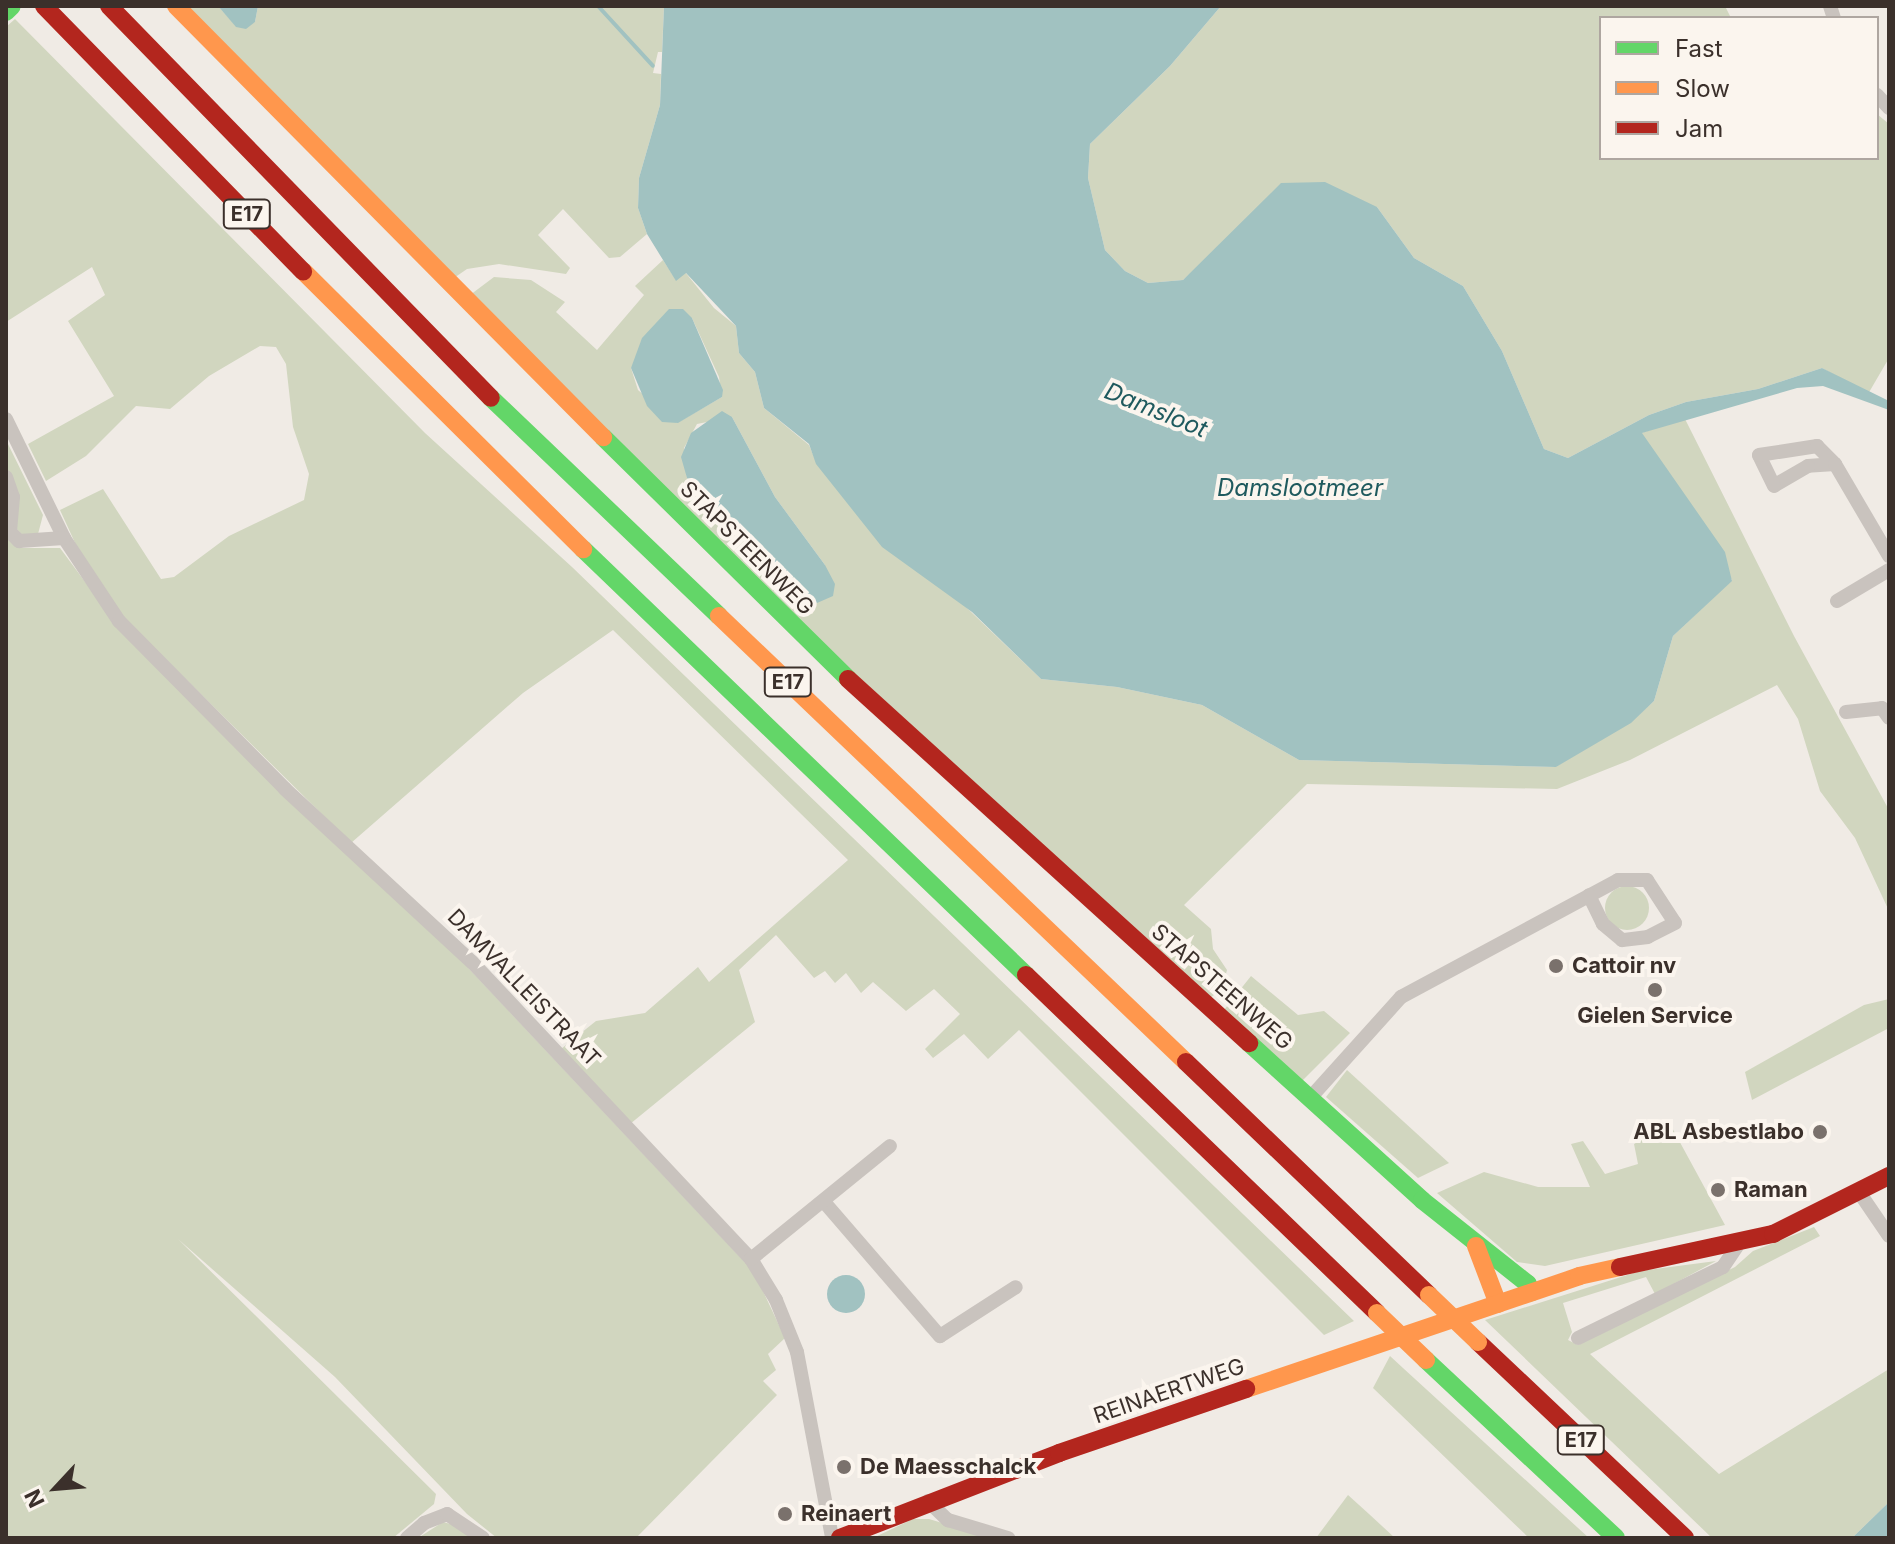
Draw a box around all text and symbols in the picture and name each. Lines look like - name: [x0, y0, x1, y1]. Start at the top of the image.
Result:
- legend: [1599, 16, 1879, 160]
- text: Fast: [1675, 34, 1723, 63]
- text: Slow: [1675, 74, 1730, 103]
- text: Jam: [1675, 114, 1723, 143]
- road number: E17: [221, 198, 273, 230]
- water label: Damsloot: [1100, 376, 1212, 444]
- water label: Damslootmeer: [1217, 474, 1383, 502]
- street label: STAPSTEENWEG: [675, 476, 819, 620]
- road number: E17: [762, 666, 814, 698]
- street label: DAMVALLEISTRAAT: [442, 904, 606, 1072]
- street label: STAPSTEENWEG: [1146, 919, 1298, 1055]
- place label: Cattoir nv: [1572, 953, 1676, 979]
- marker: Cattoir nv: [1547, 957, 1565, 975]
- marker: Gielen Service: [1646, 981, 1664, 999]
- place label: Gielen Service: [1577, 1003, 1733, 1029]
- place label: ABL Asbestlabo: [1633, 1119, 1804, 1145]
- marker: ABL Asbestlabo: [1811, 1123, 1829, 1141]
- place label: Raman: [1734, 1177, 1808, 1203]
- marker: Raman: [1709, 1181, 1727, 1199]
- street label: REINAERTWEG: [1090, 1353, 1248, 1429]
- road number: E17: [1555, 1424, 1607, 1456]
- north arrow: [16, 1448, 96, 1528]
- place label: De Maesschalck: [860, 1454, 1036, 1480]
- marker: De Maesschalck: [835, 1458, 853, 1476]
- text: N: [19, 1485, 50, 1512]
- place label: Reinaert: [801, 1501, 891, 1527]
- marker: Reinaert: [776, 1505, 794, 1523]

